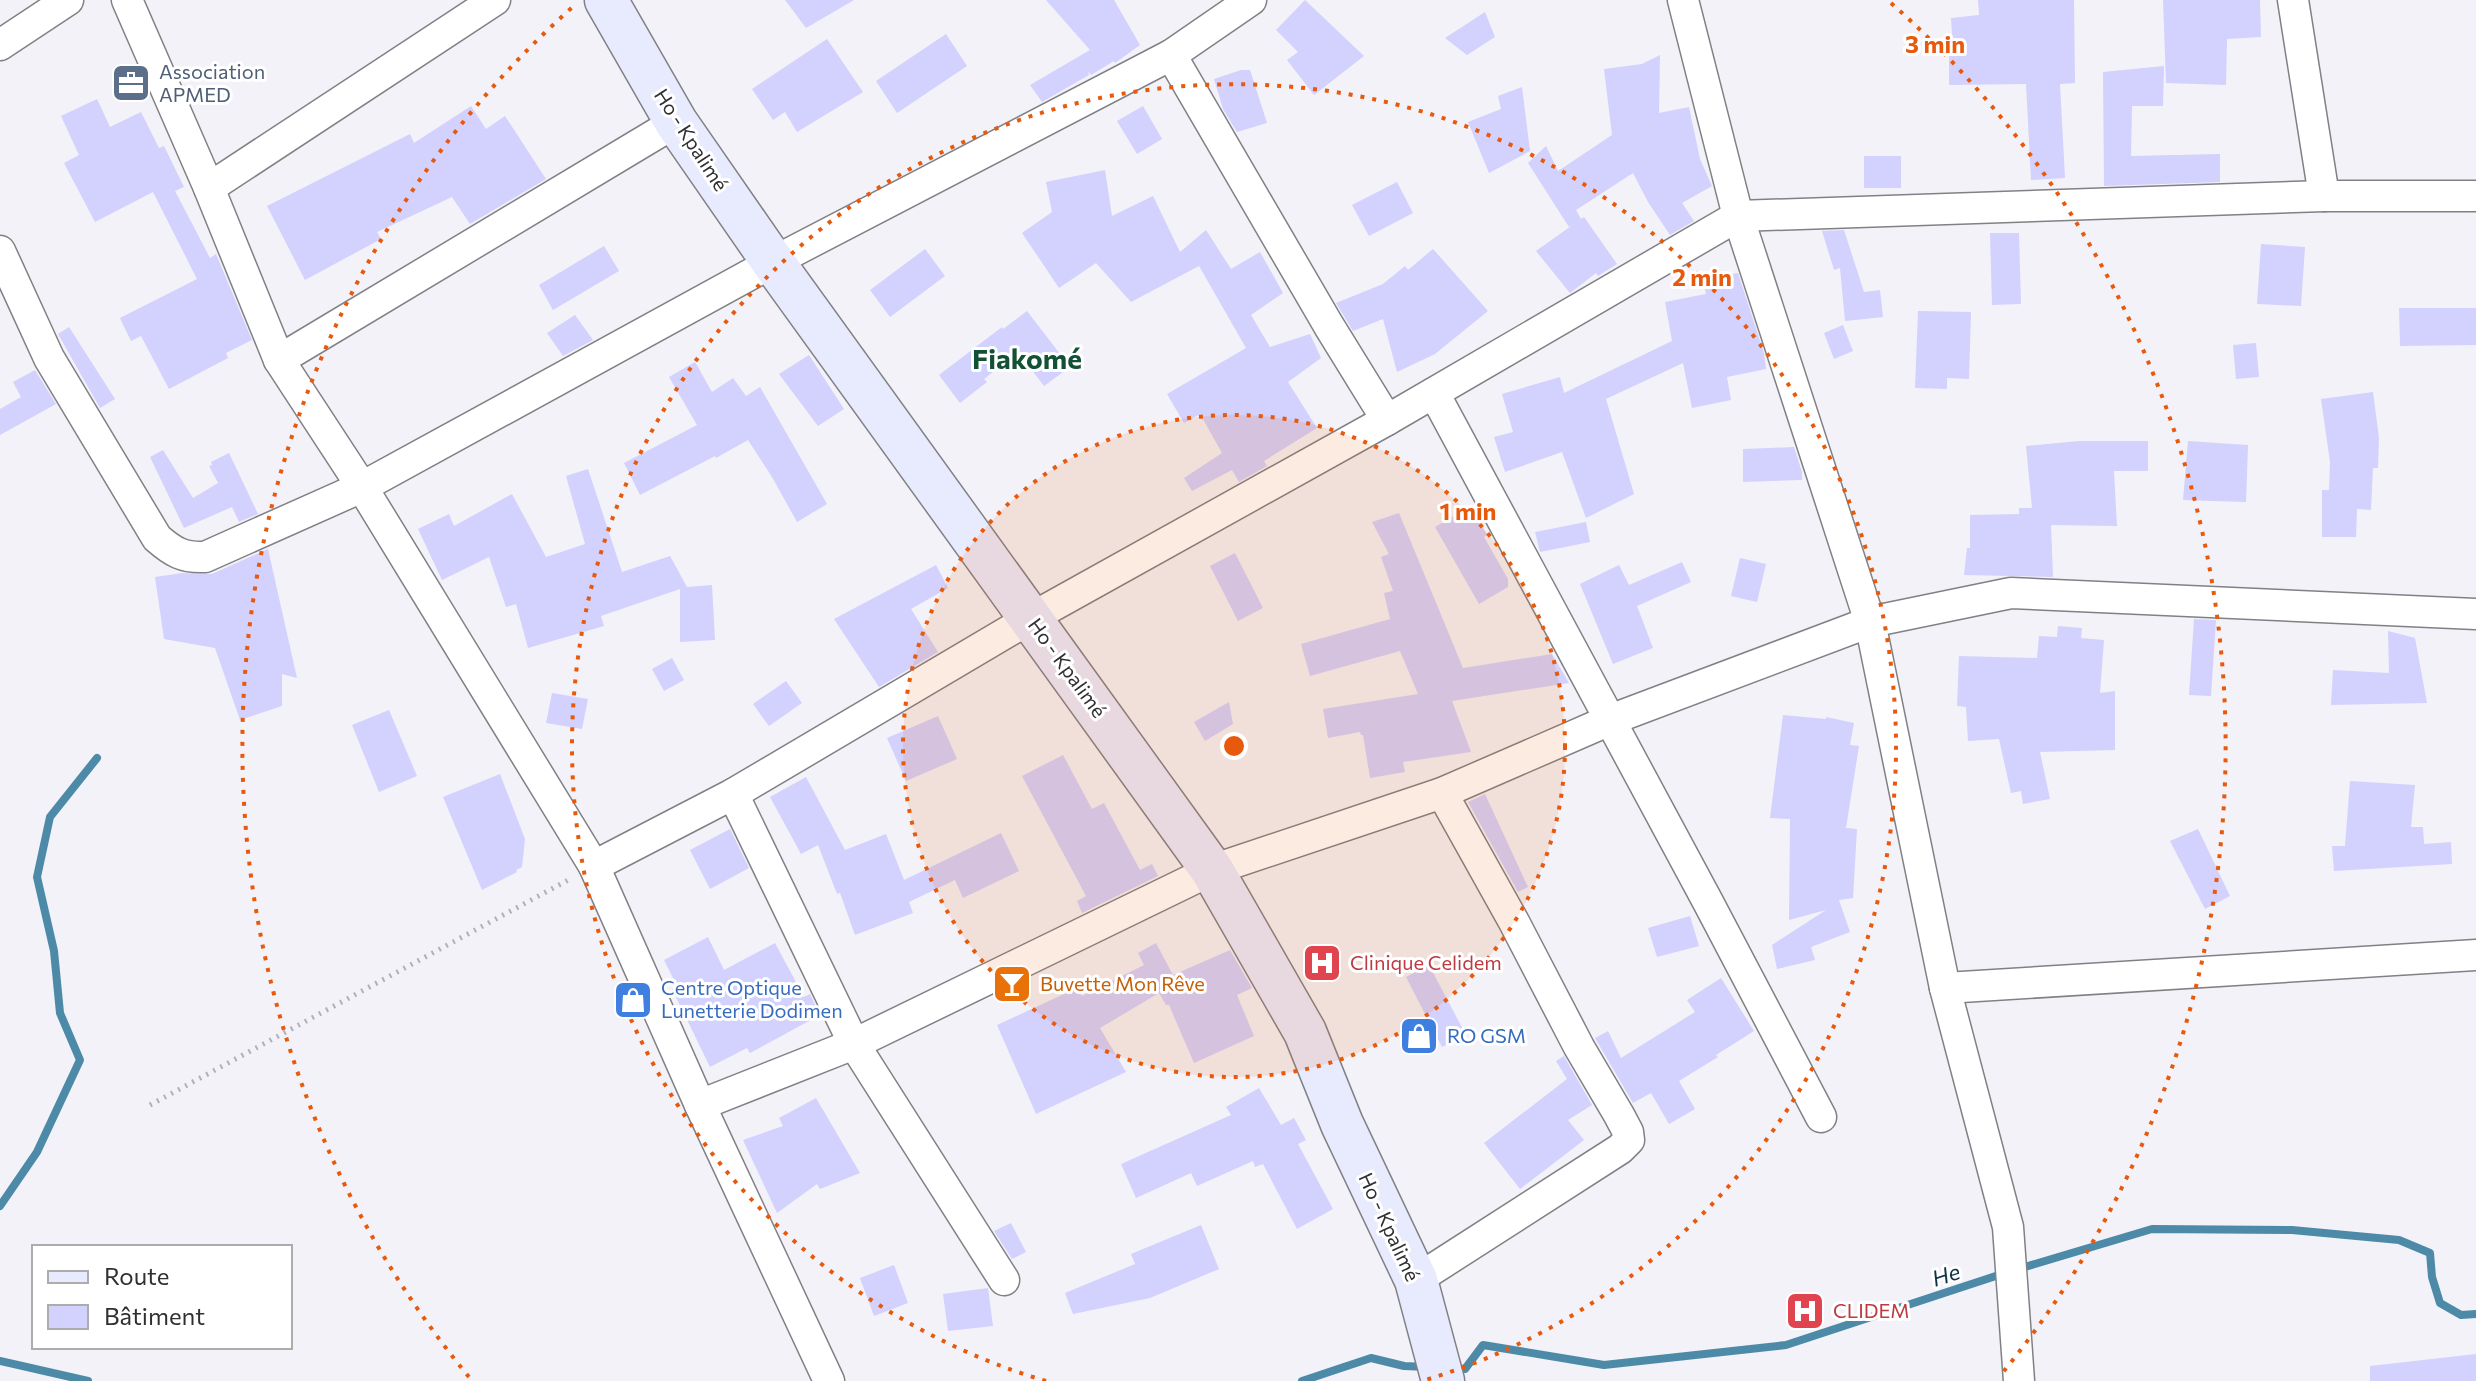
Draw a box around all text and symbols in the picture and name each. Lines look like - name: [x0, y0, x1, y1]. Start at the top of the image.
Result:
- text: 3 min: [1905, 29, 1965, 58]
- place label: Association APMED: [159, 59, 265, 106]
- office icon: Association APMED: [110, 62, 152, 104]
- street label: Ho - Kpalimé: [650, 84, 734, 195]
- text: 2 min: [1672, 262, 1732, 291]
- district label: Fiakomé: [972, 341, 1082, 375]
- text: 1 min: [1440, 496, 1496, 525]
- street label: Ho - Kpalimé: [1024, 613, 1112, 722]
- centre of rings: [1220, 732, 1248, 760]
- hospital icon: Clinique Celidem: [1301, 942, 1343, 984]
- place label: Clinique Celidem: [1350, 950, 1502, 974]
- bar icon: Buvette Mon Rêve: [991, 963, 1033, 1005]
- place label: Buvette Mon Rêve: [1040, 971, 1205, 995]
- place label: Centre Optique Lunetterie Dodimen: [661, 975, 843, 1022]
- shop icon: Centre Optique Lunetterie Dodimen: [612, 979, 654, 1021]
- shop icon: RO GSM: [1398, 1015, 1440, 1057]
- place label: RO GSM: [1447, 1023, 1526, 1047]
- street label: Ho - Kpalimé: [1354, 1168, 1426, 1285]
- legend: [32, 1245, 292, 1349]
- water label: He: [1928, 1257, 1964, 1292]
- text: Route: [104, 1261, 169, 1290]
- hospital icon: CLIDEM: [1784, 1290, 1826, 1332]
- place label: CLIDEM: [1833, 1298, 1910, 1322]
- text: Bâtiment: [104, 1301, 205, 1330]

